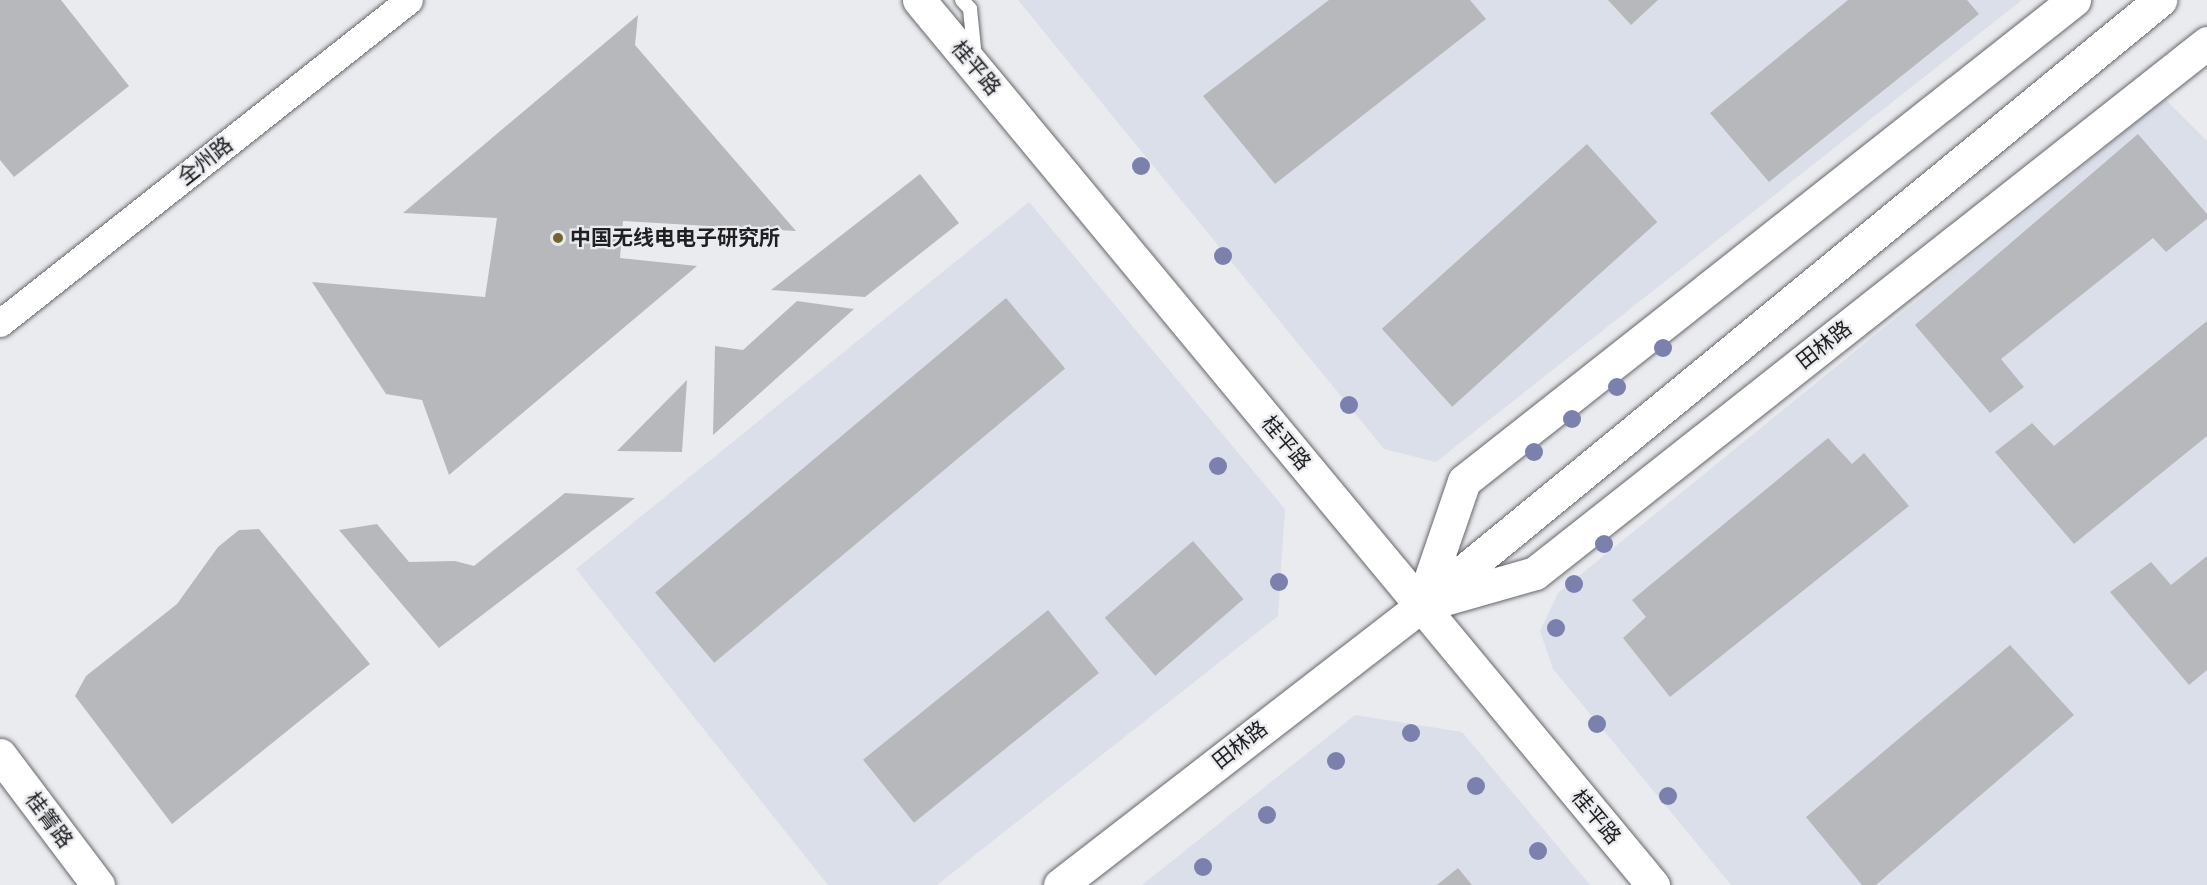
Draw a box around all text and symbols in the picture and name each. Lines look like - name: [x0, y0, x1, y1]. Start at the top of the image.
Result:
- street label: 桂平路: [946, 36, 1006, 100]
- street label: 全州路: [172, 132, 238, 190]
- place label: 中国无线电电子研究所: [570, 225, 780, 251]
- marker: 中国无线电电子研究所: [551, 231, 565, 245]
- street label: 田林路: [1791, 316, 1857, 374]
- street label: 桂平路: [1256, 411, 1316, 475]
- street label: 田林路: [1207, 716, 1273, 774]
- street label: 桂平路: [1566, 785, 1626, 849]
- street label: 桂箐路: [20, 787, 78, 853]

